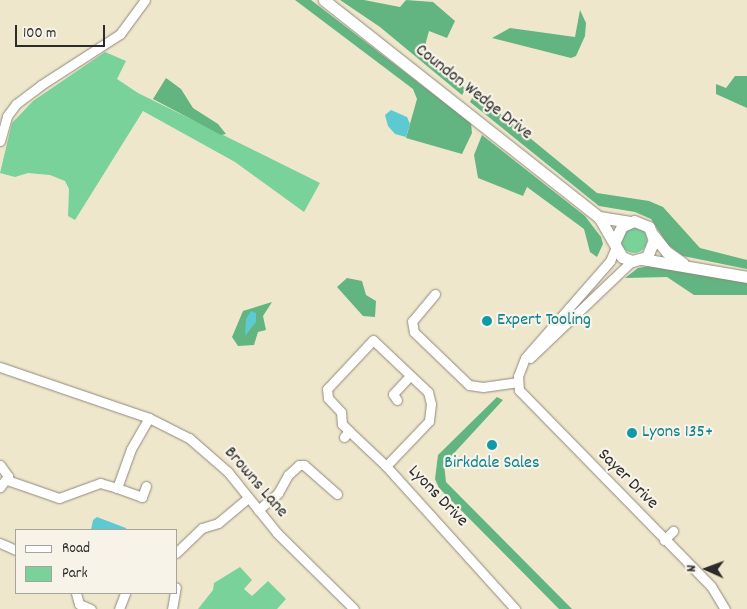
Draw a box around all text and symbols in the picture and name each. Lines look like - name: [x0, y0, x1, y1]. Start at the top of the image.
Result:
- scale bar: [18, 15, 108, 47]
- text: 100 m: [23, 23, 56, 45]
- street label: Coundon Wedge Drive: [410, 40, 536, 146]
- place label: Expert Tooling: [497, 310, 591, 332]
- marker: Expert Tooling: [481, 315, 493, 327]
- place label: Lyons 135+: [642, 422, 713, 444]
- marker: Lyons 135+: [626, 427, 638, 439]
- marker: Birkdale Sales: [486, 439, 498, 451]
- street label: Browns Lane: [218, 443, 292, 523]
- street label: Sayer Drive: [592, 445, 662, 515]
- place label: Birkdale Sales: [444, 453, 540, 475]
- street label: Lyons Drive: [402, 462, 472, 532]
- legend: [15, 529, 178, 594]
- text: Road: [62, 538, 90, 560]
- north arrow: [682, 544, 732, 594]
- text: Park: [62, 563, 88, 585]
- text: N: [682, 565, 702, 572]

